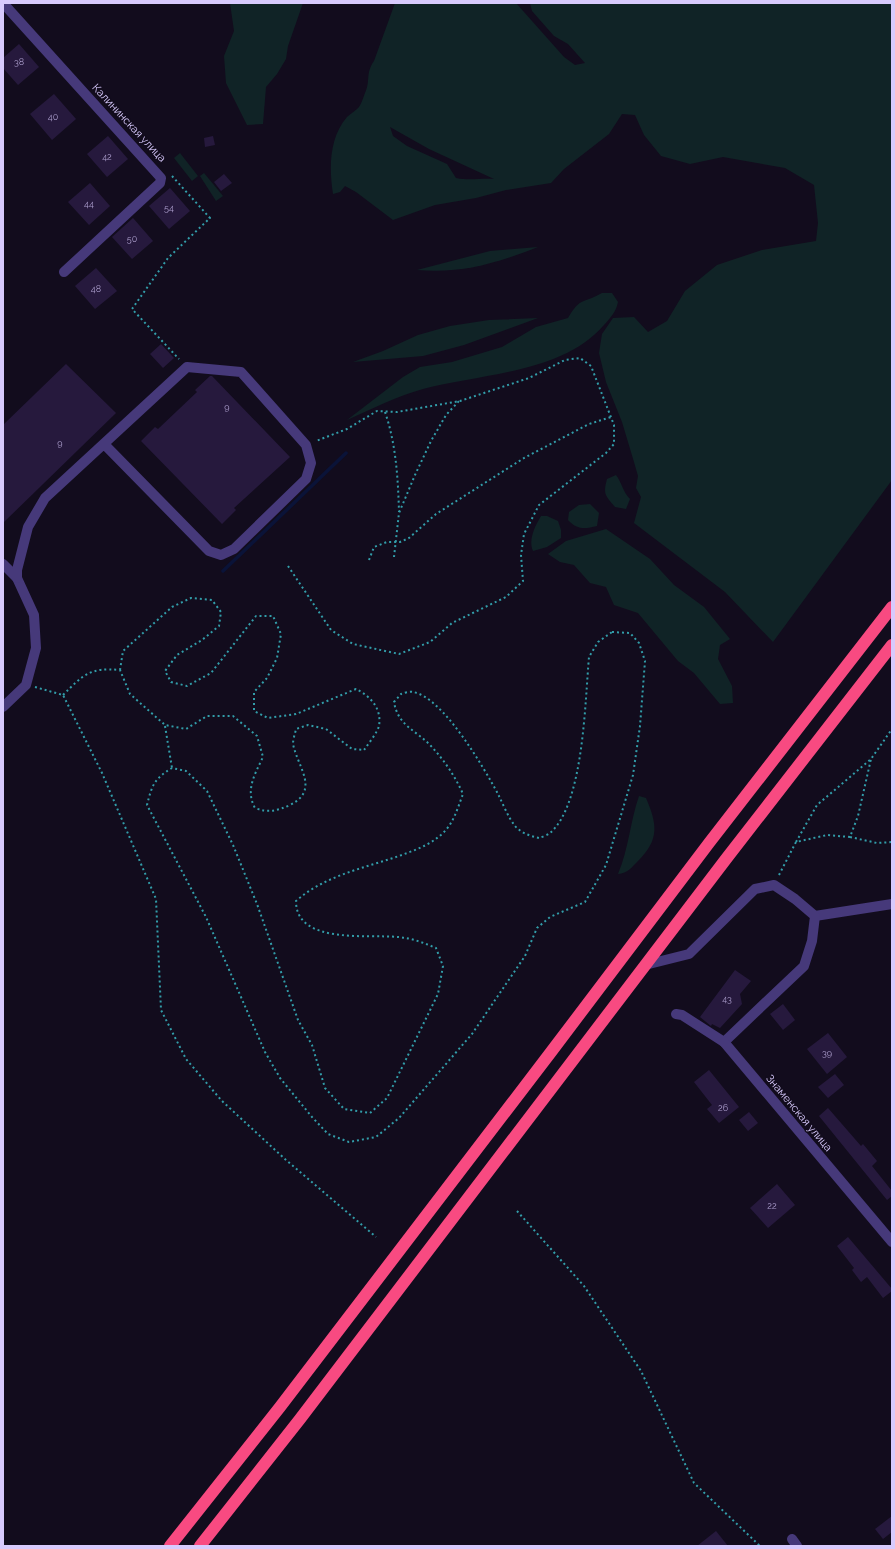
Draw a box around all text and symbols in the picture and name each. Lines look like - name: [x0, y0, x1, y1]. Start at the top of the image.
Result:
- house number: 38: [14, 57, 24, 67]
- street label: Калининская улица: [89, 81, 169, 165]
- house number: 40: [48, 112, 59, 122]
- house number: 42: [102, 152, 112, 162]
- house number: 44: [84, 199, 94, 209]
- house number: 54: [164, 203, 174, 213]
- house number: 50: [127, 234, 138, 244]
- house number: 48: [91, 284, 101, 294]
- house number: 9: [224, 402, 230, 412]
- house number: 9: [57, 438, 63, 448]
- house number: 43: [722, 994, 732, 1004]
- house number: 39: [822, 1048, 832, 1058]
- street label: Знаменская улица: [763, 1072, 835, 1154]
- house number: 26: [718, 1103, 729, 1113]
- house number: 22: [767, 1201, 777, 1211]

